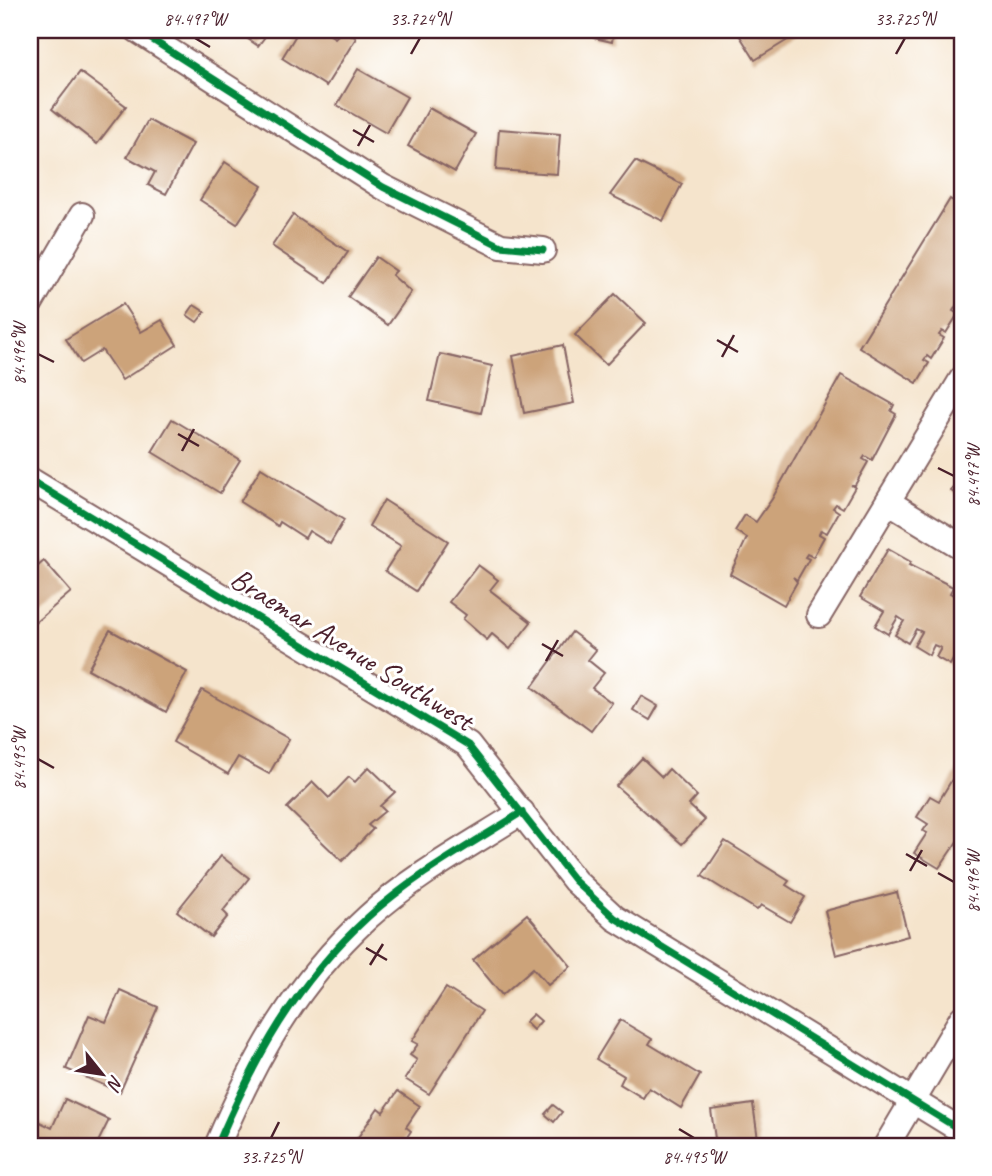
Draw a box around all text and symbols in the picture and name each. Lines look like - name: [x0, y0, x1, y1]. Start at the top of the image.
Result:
- text: 84.497°W: [164, 8, 229, 30]
- text: 33.724°N: [390, 8, 453, 30]
- text: 33.725°N: [875, 8, 938, 30]
- text: 84.496°W: [8, 320, 30, 385]
- text: 84.497°W: [962, 442, 984, 507]
- street label: Braemar Avenue Southwest: [224, 559, 483, 741]
- text: 84.495°W: [8, 725, 30, 790]
- text: 84.496°W: [962, 848, 984, 913]
- north arrow: [66, 1040, 136, 1110]
- text: N: [101, 1071, 129, 1096]
- text: 33.725°N: [241, 1146, 304, 1168]
- text: 84.495°W: [663, 1146, 728, 1168]

